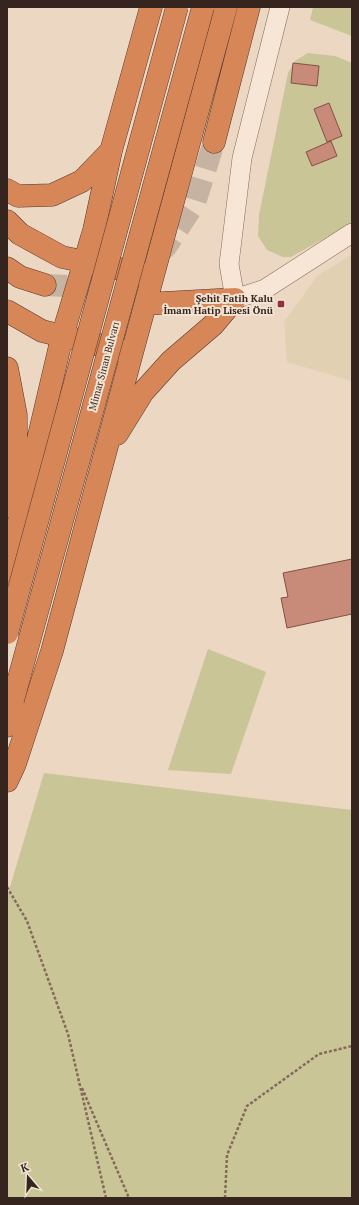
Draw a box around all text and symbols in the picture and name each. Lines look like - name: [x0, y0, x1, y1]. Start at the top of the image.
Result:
- place label: Şehit Fatih Kalu İmam Hatip Lisesi Önü: [163, 292, 274, 317]
- marker: Şehit Fatih Kalu İmam Hatip Lisesi Önü: [276, 299, 286, 309]
- street label: Mimar Sinan Bulvarı: [86, 320, 122, 412]
- north arrow: [8, 1157, 48, 1197]
- text: K: [19, 1160, 31, 1175]

